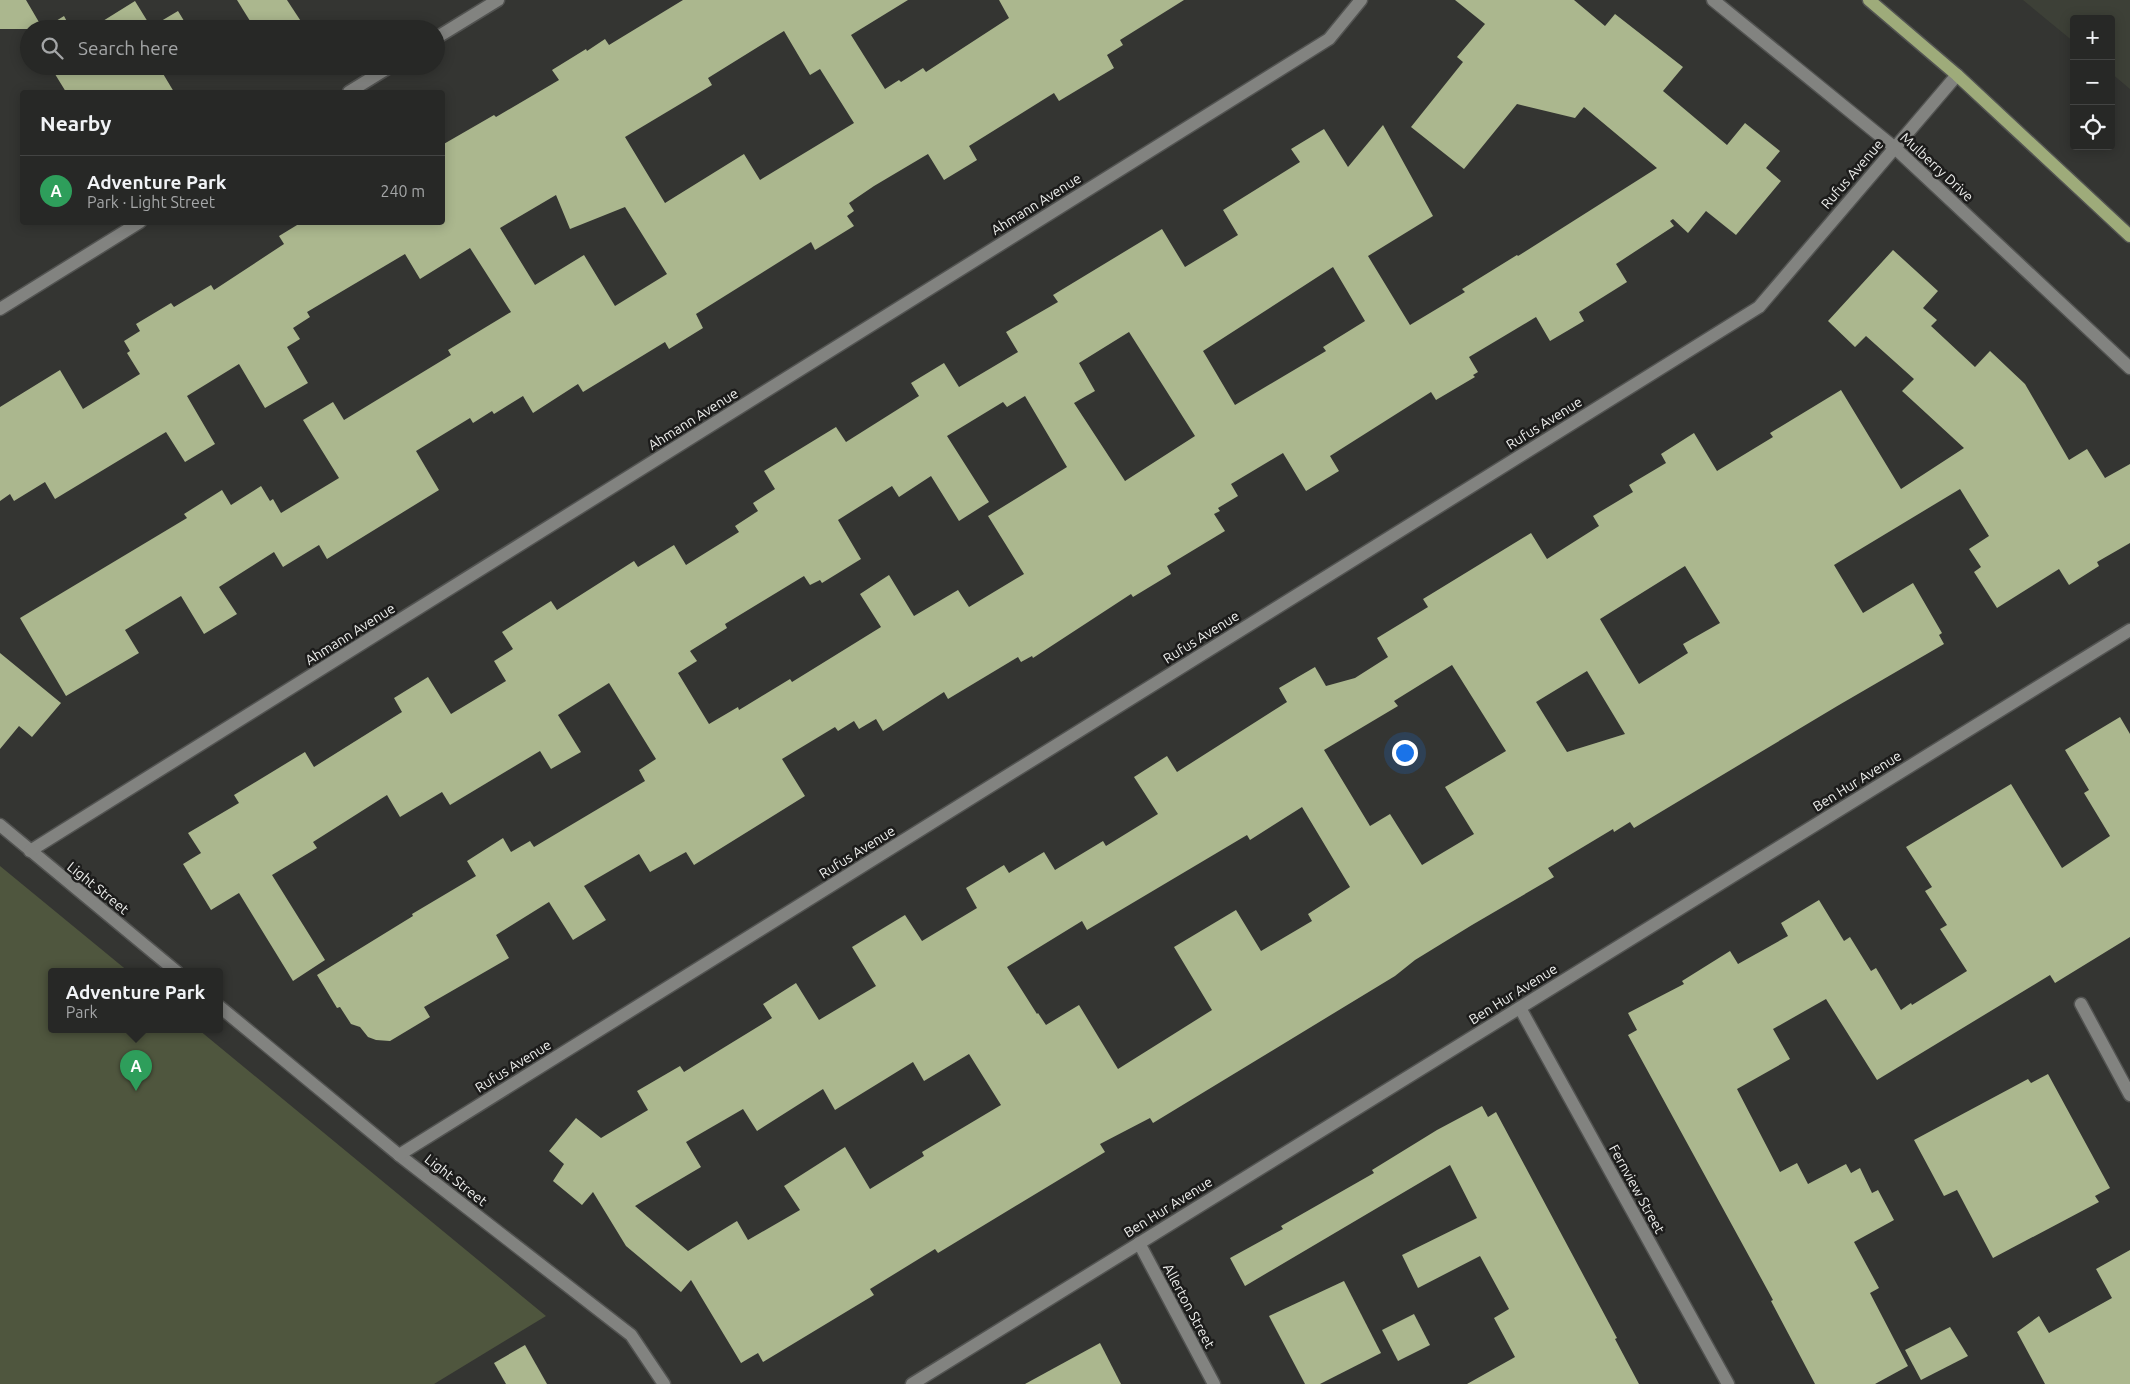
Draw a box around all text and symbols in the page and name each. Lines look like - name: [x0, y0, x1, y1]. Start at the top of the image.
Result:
- map controls: [2070, 15, 2115, 150]
- button: +: [2070, 15, 2115, 60]
- search box: [20, 20, 445, 75]
- icon: search: [38, 34, 66, 62]
- text: Search here: [78, 37, 178, 59]
- button: −: [2070, 60, 2115, 105]
- button: locate: [2070, 105, 2115, 150]
- text: Nearby: [40, 111, 111, 135]
- street label: Mulberry Drive: [1897, 129, 1977, 205]
- street label: Rufus Avenue: [1818, 136, 1886, 212]
- street label: Ahmann Avenue: [988, 170, 1084, 238]
- text: Adventure Park: [87, 171, 227, 193]
- text: A: [50, 182, 62, 200]
- text: 240 m: [380, 182, 425, 200]
- text: Park · Light Street: [87, 193, 215, 211]
- street label: Ahmann Avenue: [645, 385, 741, 453]
- street label: Rufus Avenue: [1503, 393, 1585, 453]
- street label: Ahmann Avenue: [302, 600, 398, 668]
- street label: Rufus Avenue: [1160, 607, 1242, 667]
- your location: [1392, 740, 1418, 766]
- street label: Ben Hur Avenue: [1810, 747, 1904, 815]
- street label: Rufus Avenue: [816, 822, 898, 882]
- street label: Light Street: [64, 858, 132, 918]
- street label: Ben Hur Avenue: [1466, 960, 1560, 1028]
- popup: [48, 968, 223, 1033]
- text: Adventure Park: [66, 981, 205, 1003]
- text: Park: [66, 1003, 98, 1021]
- street label: Rufus Avenue: [472, 1036, 554, 1096]
- pin: A: [120, 1050, 152, 1091]
- street label: Fernview Street: [1606, 1142, 1668, 1237]
- street label: Light Street: [422, 1151, 491, 1210]
- street label: Ben Hur Avenue: [1121, 1173, 1215, 1241]
- street label: Allerton Street: [1160, 1261, 1218, 1351]

